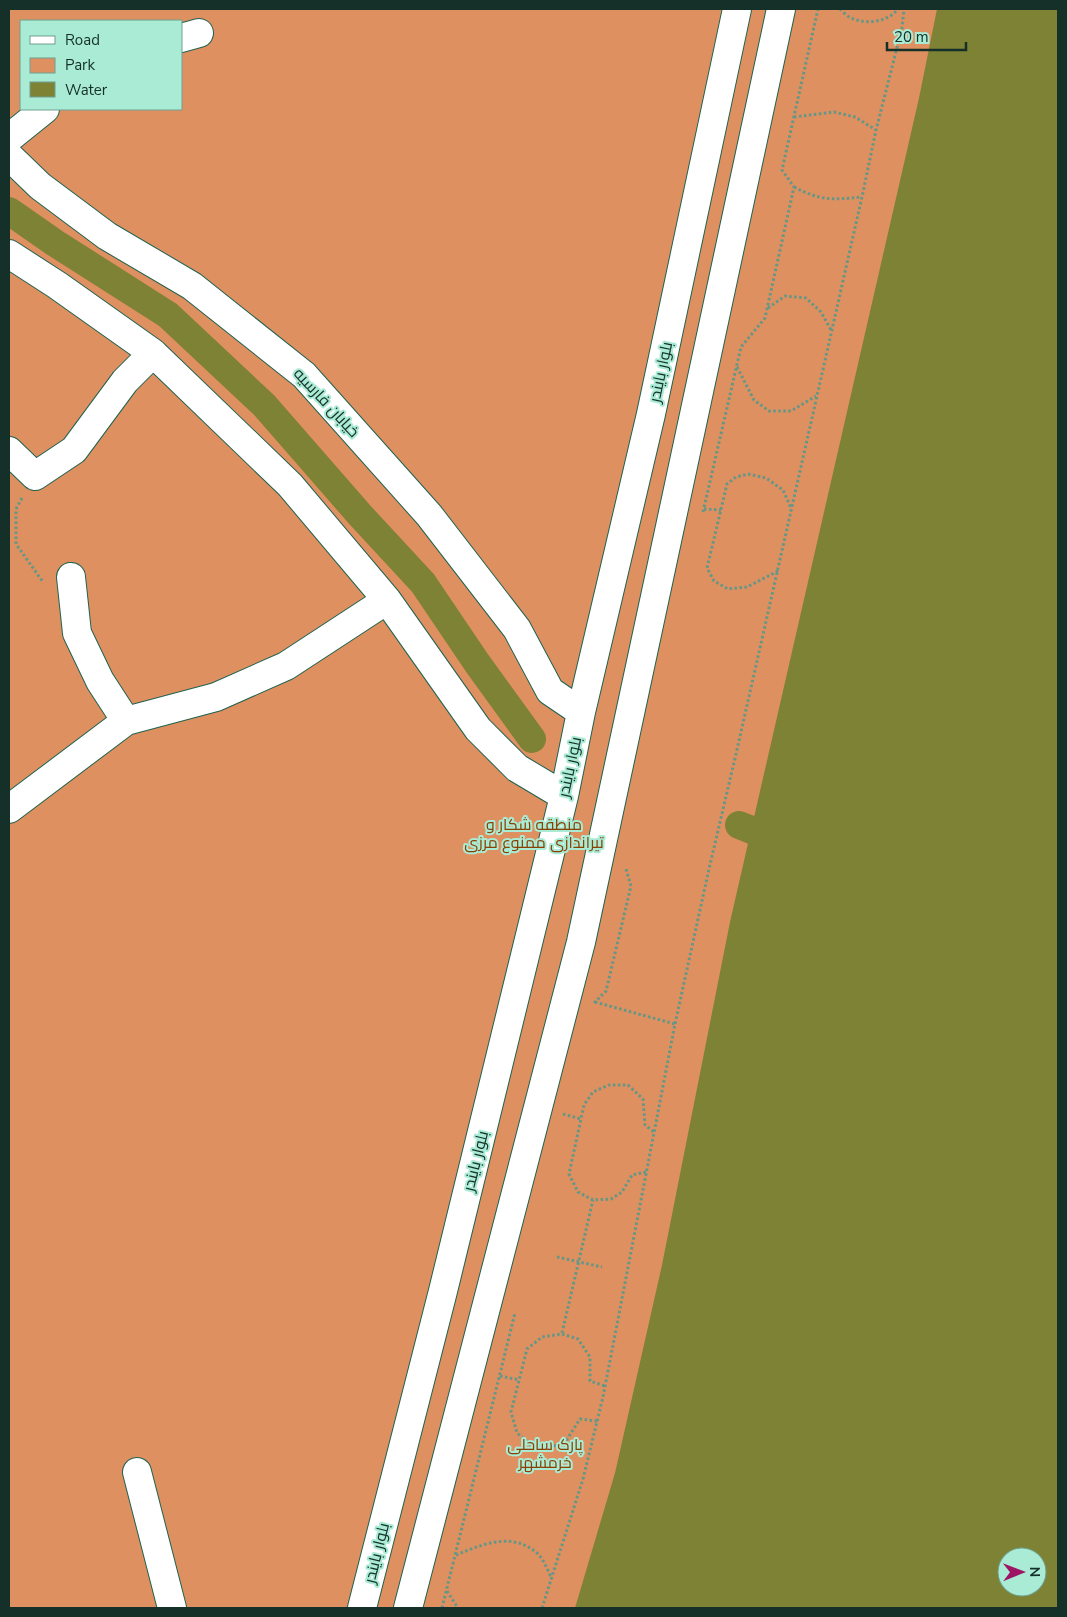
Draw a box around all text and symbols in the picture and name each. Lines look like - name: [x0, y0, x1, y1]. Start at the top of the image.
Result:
- legend: [20, 20, 182, 110]
- scale bar: [887, 20, 966, 52]
- text: 20 m: [894, 27, 929, 47]
- text: Road: [65, 30, 100, 50]
- text: Park: [65, 55, 95, 75]
- text: Water: [65, 80, 108, 100]
- street label: بلوار بایندر: [644, 340, 678, 406]
- street label: خیابان فارسیه: [288, 363, 364, 442]
- street label: بلوار بایندر: [553, 735, 587, 801]
- park label: منطقه شکار و تیراندازی ممنوع مرزی: [464, 814, 604, 854]
- street label: بلوار بایندر: [458, 1129, 494, 1195]
- park label: پارک ساحلی خرمشهر: [507, 1434, 584, 1474]
- street label: بلوار بایندر: [359, 1521, 395, 1587]
- north arrow: [997, 1547, 1047, 1597]
- text: N: [1025, 1566, 1044, 1577]

